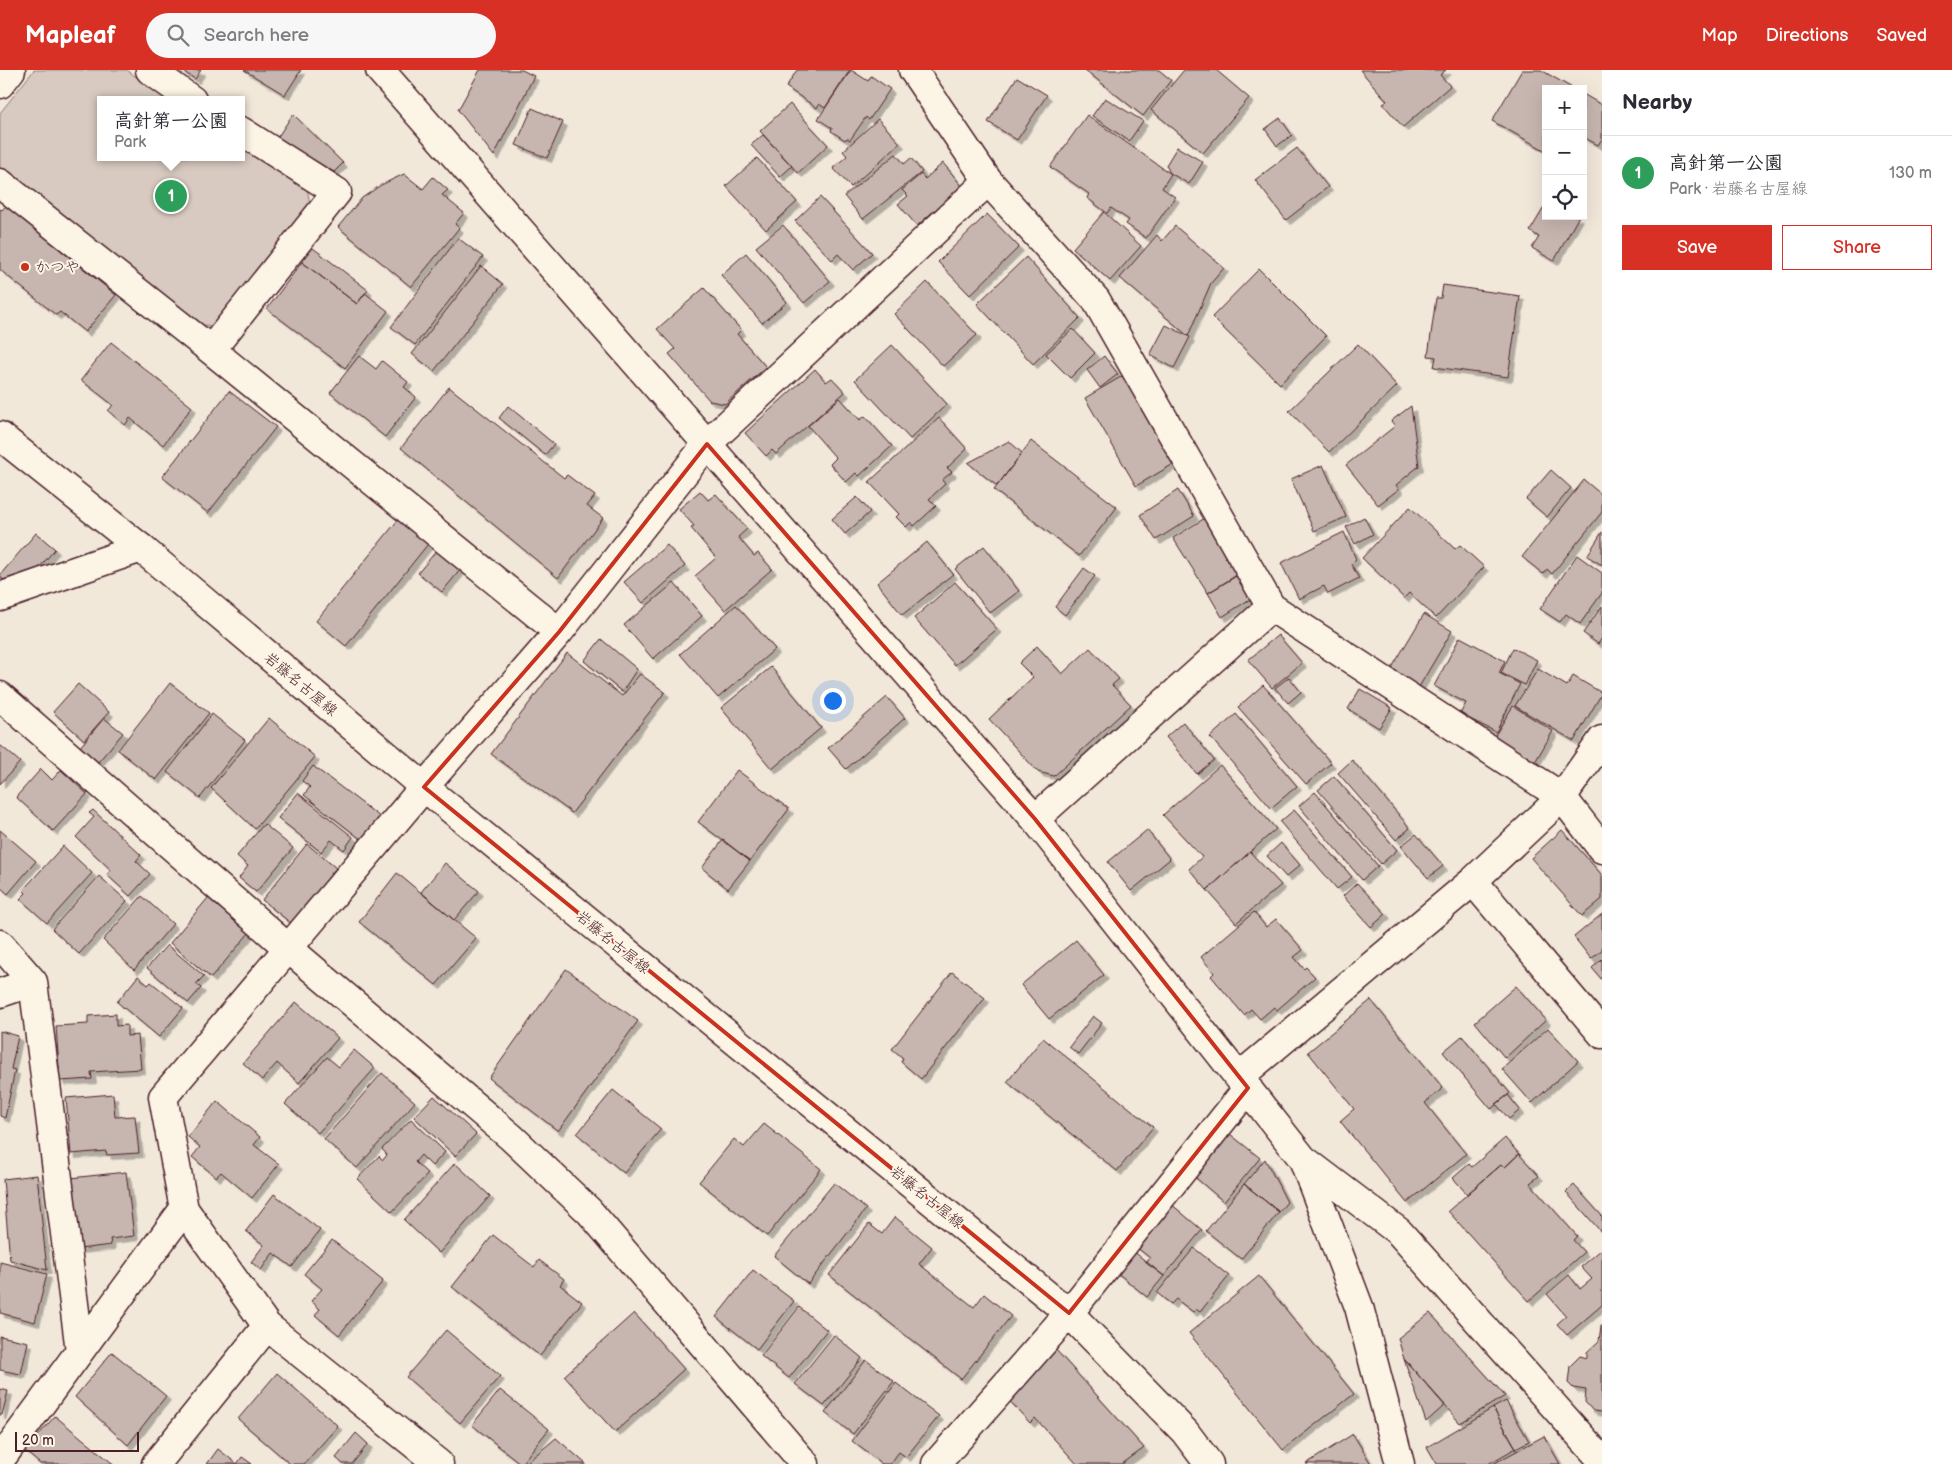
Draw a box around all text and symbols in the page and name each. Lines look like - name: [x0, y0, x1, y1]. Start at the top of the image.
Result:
- search box: [146, 13, 496, 58]
- text: Mapleaf: [25, 21, 116, 50]
- icon: search: [164, 21, 192, 49]
- text: Search here: [204, 24, 309, 47]
- text: Map: [1702, 25, 1738, 46]
- text: Directions: [1766, 25, 1848, 46]
- text: Saved: [1876, 25, 1927, 46]
- map controls: [1542, 85, 1587, 220]
- button: +: [1542, 85, 1587, 130]
- text: Nearby: [1622, 90, 1692, 115]
- popup: [97, 96, 245, 161]
- text: 高針第一公園: [114, 110, 228, 133]
- button: −: [1542, 130, 1587, 175]
- text: Park: [114, 133, 146, 152]
- text: 高針第一公園: [1669, 152, 1783, 175]
- text: 1: [1635, 164, 1641, 183]
- text: 130 m: [1889, 164, 1932, 183]
- button: locate: [1542, 175, 1587, 220]
- pin: 1: [155, 177, 187, 215]
- text: Park · 岩藤名古屋線: [1669, 180, 1808, 199]
- button: Save: [1622, 225, 1772, 270]
- button: Share: [1782, 225, 1932, 270]
- place label: かつや: [35, 258, 80, 277]
- marker: かつや: [19, 261, 31, 273]
- street label: 岩藤名古屋線: [260, 648, 341, 721]
- your location: [820, 688, 846, 714]
- street label: 岩藤名古屋線: [572, 907, 654, 978]
- street label: 岩藤名古屋線: [886, 1162, 968, 1233]
- scale bar: [15, 1429, 139, 1452]
- text: 20 m: [22, 1432, 54, 1449]

